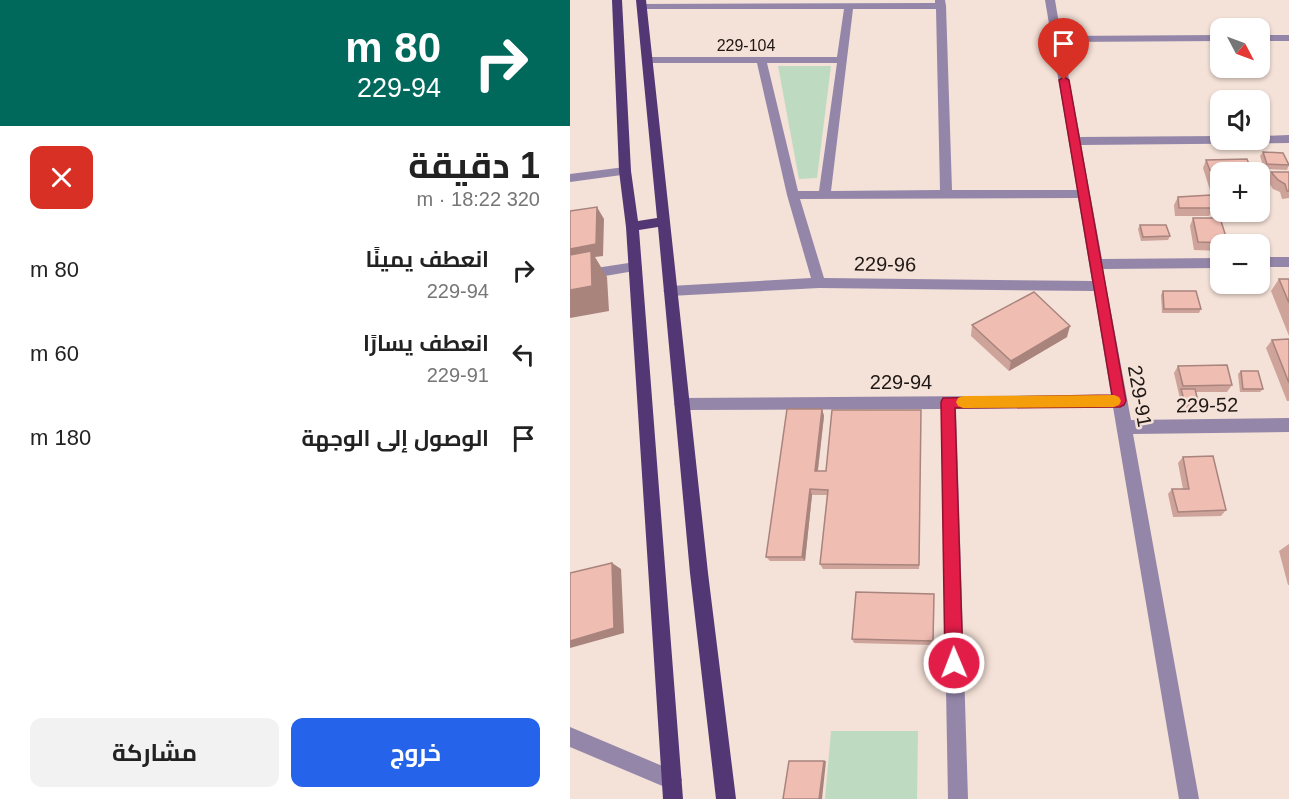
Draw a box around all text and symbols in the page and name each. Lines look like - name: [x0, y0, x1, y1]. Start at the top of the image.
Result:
- pin: [1038, 18, 1089, 80]
- north arrow: [1210, 18, 1270, 78]
- map controls: [1210, 18, 1270, 294]
- text: 80 m: [345, 24, 441, 71]
- icon: right: [462, 24, 540, 102]
- icon: arrive: [1047, 27, 1080, 60]
- street label: 229-104: [717, 37, 775, 54]
- text: 229-94: [357, 73, 441, 103]
- button: sound: [1210, 90, 1270, 150]
- text: 1 دقيقة: [408, 145, 540, 186]
- button: close: [30, 146, 93, 209]
- button: +: [1210, 162, 1270, 222]
- text: 320 m · 18:22: [417, 188, 540, 210]
- button: −: [1210, 234, 1270, 294]
- text: انعطف يمينًا: [366, 247, 489, 272]
- street label: 229-96: [854, 252, 916, 276]
- icon: right: [507, 254, 540, 287]
- text: 80 m: [30, 257, 79, 282]
- text: 229-94: [427, 280, 489, 302]
- text: انعطف يسارًا: [363, 331, 489, 356]
- icon: left: [507, 338, 540, 371]
- text: 60 m: [30, 341, 79, 366]
- street label: 229-91: [1124, 363, 1156, 429]
- text: 229-91: [427, 364, 489, 386]
- street label: 229-94: [870, 371, 932, 393]
- street label: 229-52: [1176, 393, 1238, 417]
- icon: arrive: [507, 422, 540, 455]
- text: 180 m: [30, 425, 91, 450]
- text: الوصول إلى الوجهة: [302, 426, 489, 451]
- position arrow: [922, 631, 986, 695]
- button: مشاركة: [30, 718, 279, 787]
- button: خروج: [291, 718, 540, 787]

